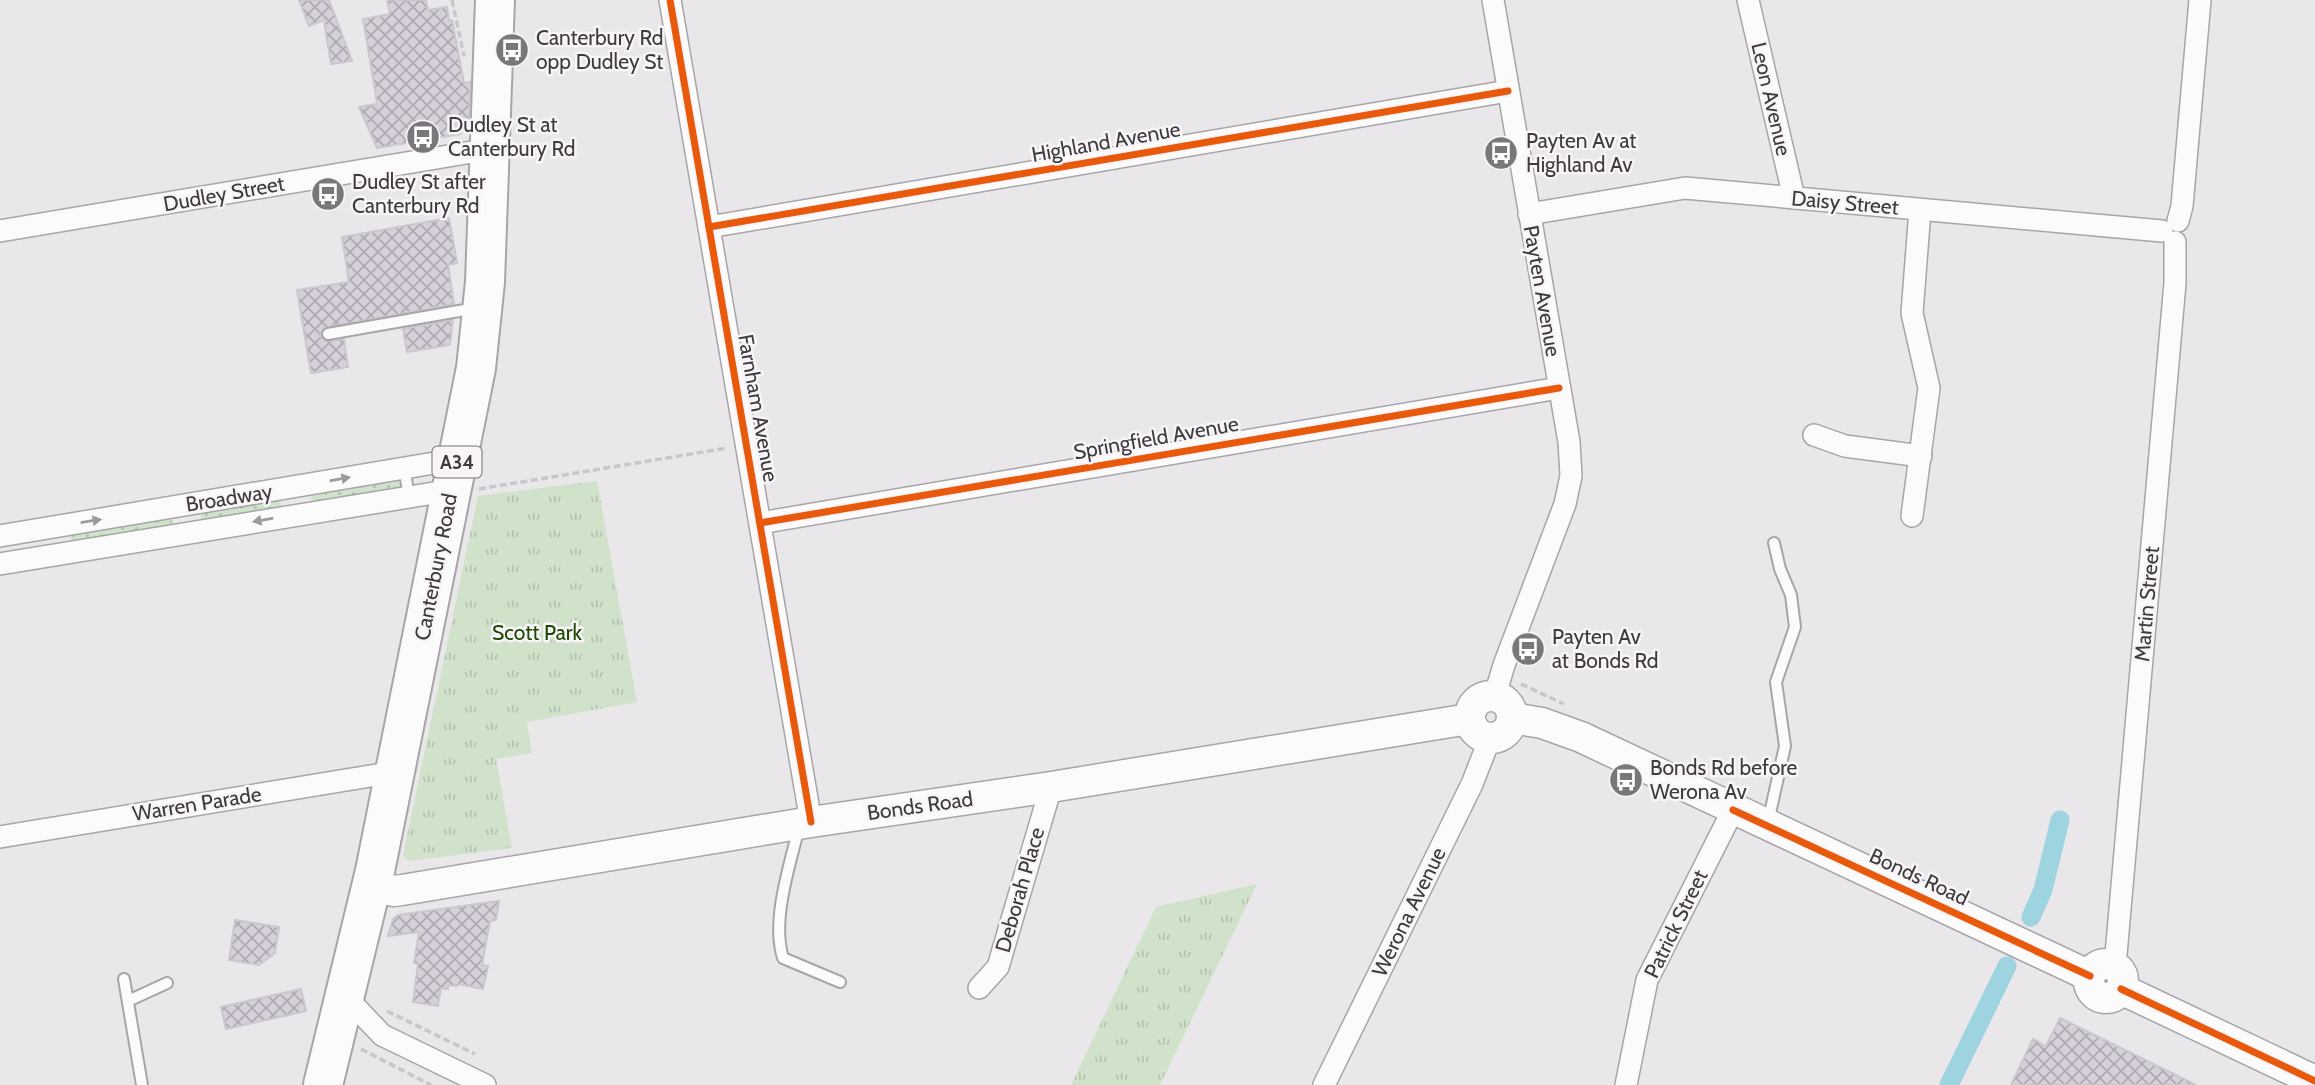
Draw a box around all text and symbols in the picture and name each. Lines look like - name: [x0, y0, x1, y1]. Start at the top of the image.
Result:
- place label: Canterbury Rd opp Dudley St: [536, 25, 664, 74]
- bus stop icon: Canterbury Rd opp Dudley St: [493, 31, 531, 69]
- street label: Leon Avenue: [1746, 40, 1797, 158]
- place label: Dudley St at Canterbury Rd: [448, 112, 576, 161]
- street label: Highland Avenue: [1030, 116, 1183, 167]
- bus stop icon: Dudley St at Canterbury Rd: [404, 118, 442, 156]
- place label: Payten Av at Highland Av: [1526, 128, 1636, 177]
- bus stop icon: Payten Av at Highland Av: [1482, 134, 1520, 172]
- place label: Dudley St after Canterbury Rd: [352, 169, 486, 218]
- street label: Dudley Street: [161, 171, 286, 216]
- bus stop icon: Dudley St after Canterbury Rd: [309, 175, 347, 213]
- street label: Daisy Street: [1790, 185, 1900, 220]
- street label: Payten Avenue: [1519, 223, 1566, 359]
- street label: Farnham Avenue: [733, 332, 784, 484]
- street label: Springfield Avenue: [1071, 411, 1241, 464]
- road number: A34: [433, 446, 482, 477]
- one-way arrow: [329, 473, 351, 484]
- street label: Broadway: [184, 478, 274, 517]
- street label: Canterbury Road: [409, 491, 462, 642]
- one-way arrow: [81, 515, 103, 526]
- one-way arrow: [252, 515, 274, 526]
- street label: Martin Street: [2129, 545, 2164, 663]
- park label: Scott Park: [492, 620, 582, 645]
- place label: Payten Av at Bonds Rd: [1552, 624, 1659, 673]
- bus stop icon: Payten Av at Bonds Rd: [1509, 630, 1547, 668]
- place label: Bonds Rd before Werona Av: [1650, 755, 1798, 804]
- bus stop icon: Bonds Rd before Werona Av: [1607, 761, 1645, 799]
- street label: Warren Parade: [131, 781, 263, 826]
- street label: Bonds Road: [865, 786, 974, 825]
- street label: Deborah Place: [990, 824, 1049, 955]
- street label: Werona Avenue: [1366, 843, 1451, 981]
- street label: Bonds Road: [1866, 843, 1973, 910]
- street label: Patrick Street: [1639, 866, 1713, 982]

